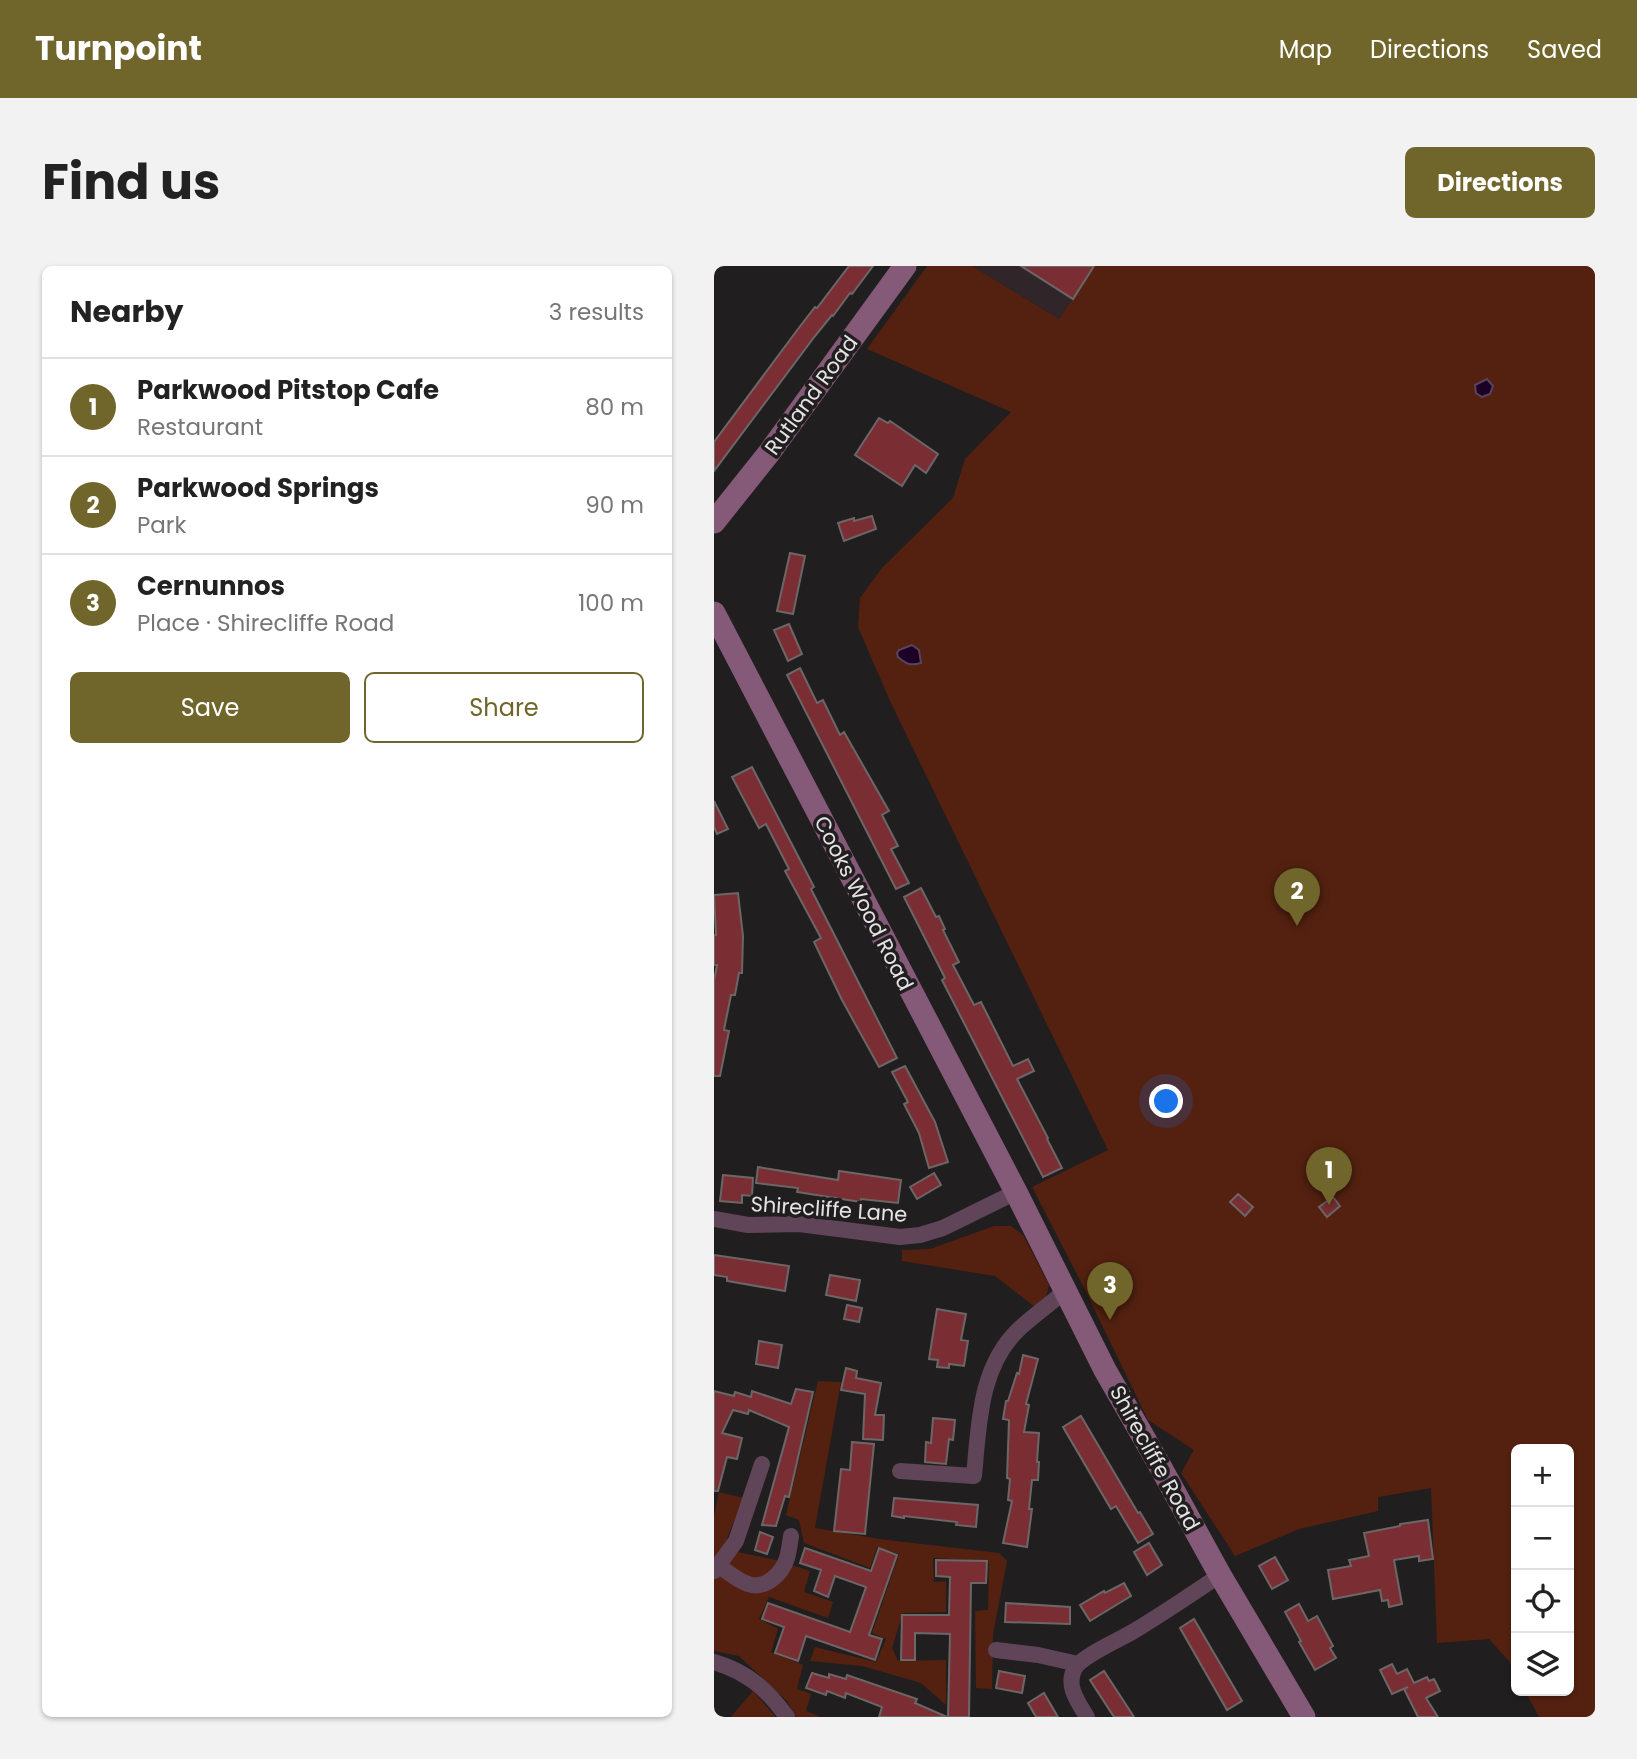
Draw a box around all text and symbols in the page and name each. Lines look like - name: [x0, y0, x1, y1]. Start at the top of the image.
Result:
- text: Turnpoint: [35, 25, 202, 72]
- text: Map: [1279, 33, 1332, 66]
- text: Directions: [1370, 33, 1489, 66]
- text: Saved: [1527, 33, 1602, 66]
- button: Directions: [1405, 147, 1595, 218]
- text: Find us: [42, 148, 220, 216]
- text: Nearby: [70, 290, 184, 333]
- text: 3 results: [549, 296, 644, 328]
- street label: Rutland Road: [758, 329, 864, 461]
- text: Parkwood Pitstop Cafe: [137, 372, 439, 408]
- text: 1: [89, 391, 97, 423]
- text: 80 m: [585, 391, 644, 423]
- text: Restaurant: [137, 411, 263, 443]
- text: Parkwood Springs: [137, 470, 379, 506]
- text: 2: [86, 489, 100, 521]
- text: 90 m: [585, 489, 644, 521]
- text: Park: [137, 509, 186, 541]
- text: Cernunnos: [137, 568, 285, 604]
- text: 3: [86, 587, 100, 619]
- text: 100 m: [578, 587, 644, 619]
- text: Place · Shirecliffe Road: [137, 607, 394, 639]
- button: Save: [70, 672, 350, 743]
- button: Share: [364, 672, 644, 743]
- street label: Cooks Wood Road: [807, 811, 921, 995]
- pin: 2: [1274, 868, 1320, 926]
- your location: [1149, 1084, 1183, 1118]
- pin: 1: [1306, 1147, 1352, 1205]
- street label: Shirecliffe Lane: [750, 1189, 908, 1229]
- pin: 3: [1087, 1262, 1133, 1320]
- street label: Shirecliffe Road: [1103, 1380, 1207, 1536]
- map controls: [1511, 1444, 1574, 1696]
- button: +: [1511, 1444, 1574, 1507]
- button: −: [1511, 1507, 1574, 1570]
- button: locate: [1511, 1570, 1574, 1633]
- button: layers: [1511, 1633, 1574, 1696]

